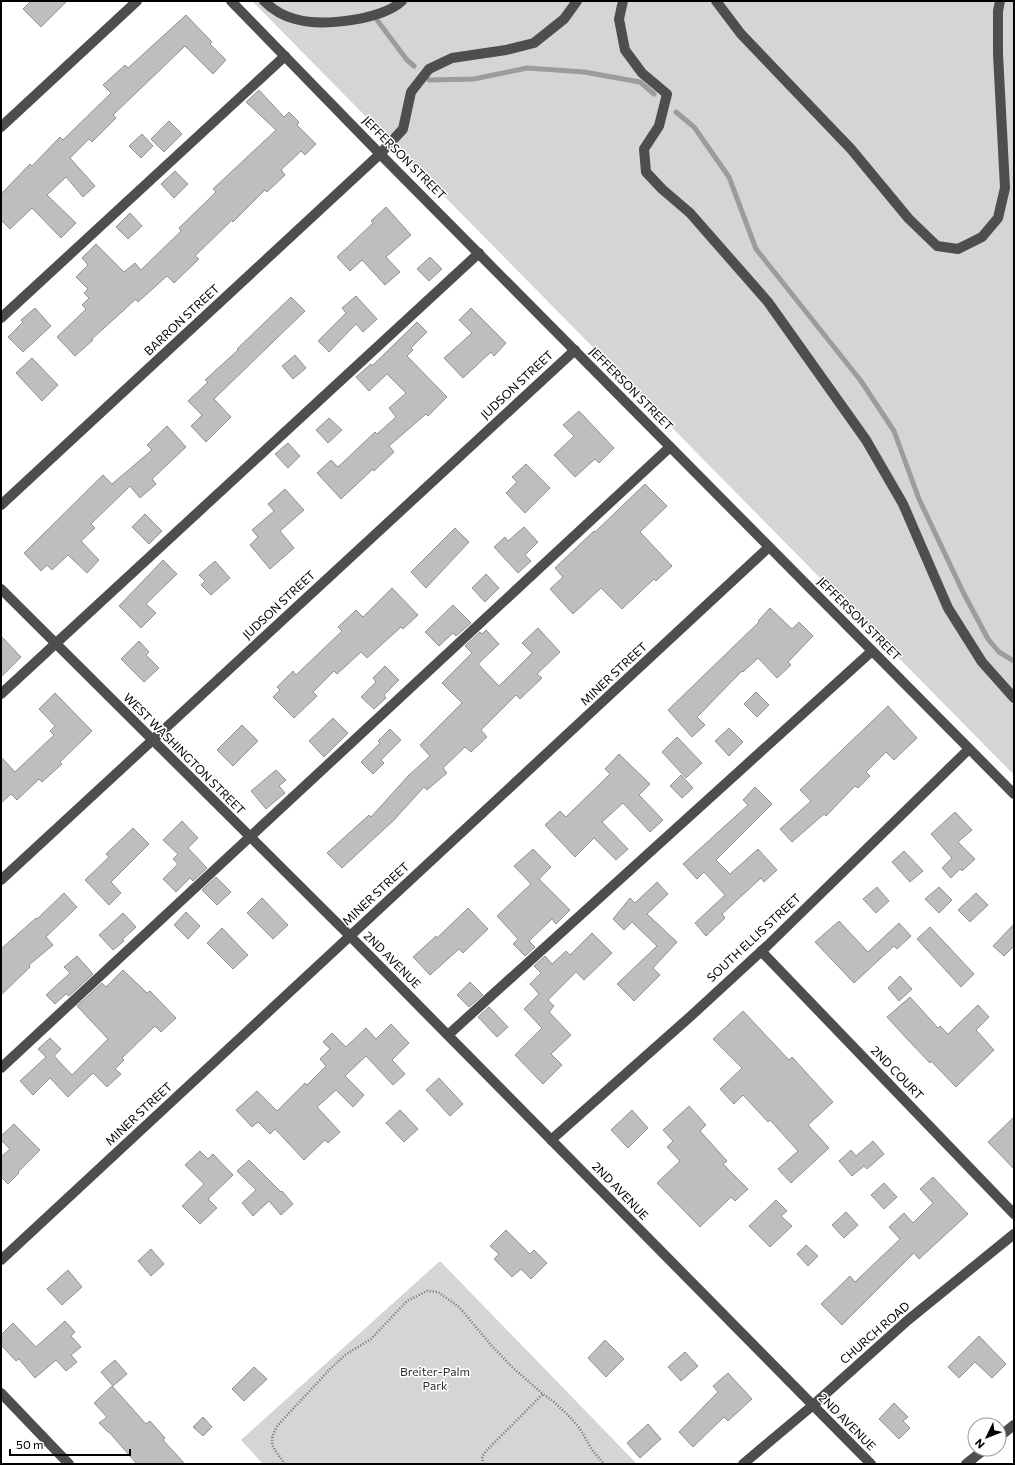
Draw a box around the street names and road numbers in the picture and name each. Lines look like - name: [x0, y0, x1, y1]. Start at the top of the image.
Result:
- street label: JEFFERSON STREET: [359, 113, 450, 203]
- street label: BARRON STREET: [141, 281, 222, 358]
- street label: JEFFERSON STREET: [586, 344, 677, 434]
- street label: JUDSON STREET: [477, 347, 556, 422]
- street label: JUDSON STREET: [239, 567, 318, 642]
- street label: JEFFERSON STREET: [814, 574, 905, 664]
- street label: MINER STREET: [577, 639, 650, 708]
- street label: WEST WASHINGTON STREET: [121, 690, 249, 817]
- street label: MINER STREET: [339, 859, 412, 928]
- street label: SOUTH ELLIS STREET: [704, 890, 803, 984]
- street label: 2ND AVENUE: [361, 928, 424, 991]
- street label: 2ND COURT: [869, 1043, 927, 1102]
- street label: MINER STREET: [102, 1079, 175, 1148]
- street label: 2ND AVENUE: [590, 1159, 652, 1222]
- street label: CHURCH ROAD: [837, 1298, 912, 1366]
- street label: 2ND AVENUE: [816, 1390, 879, 1453]

